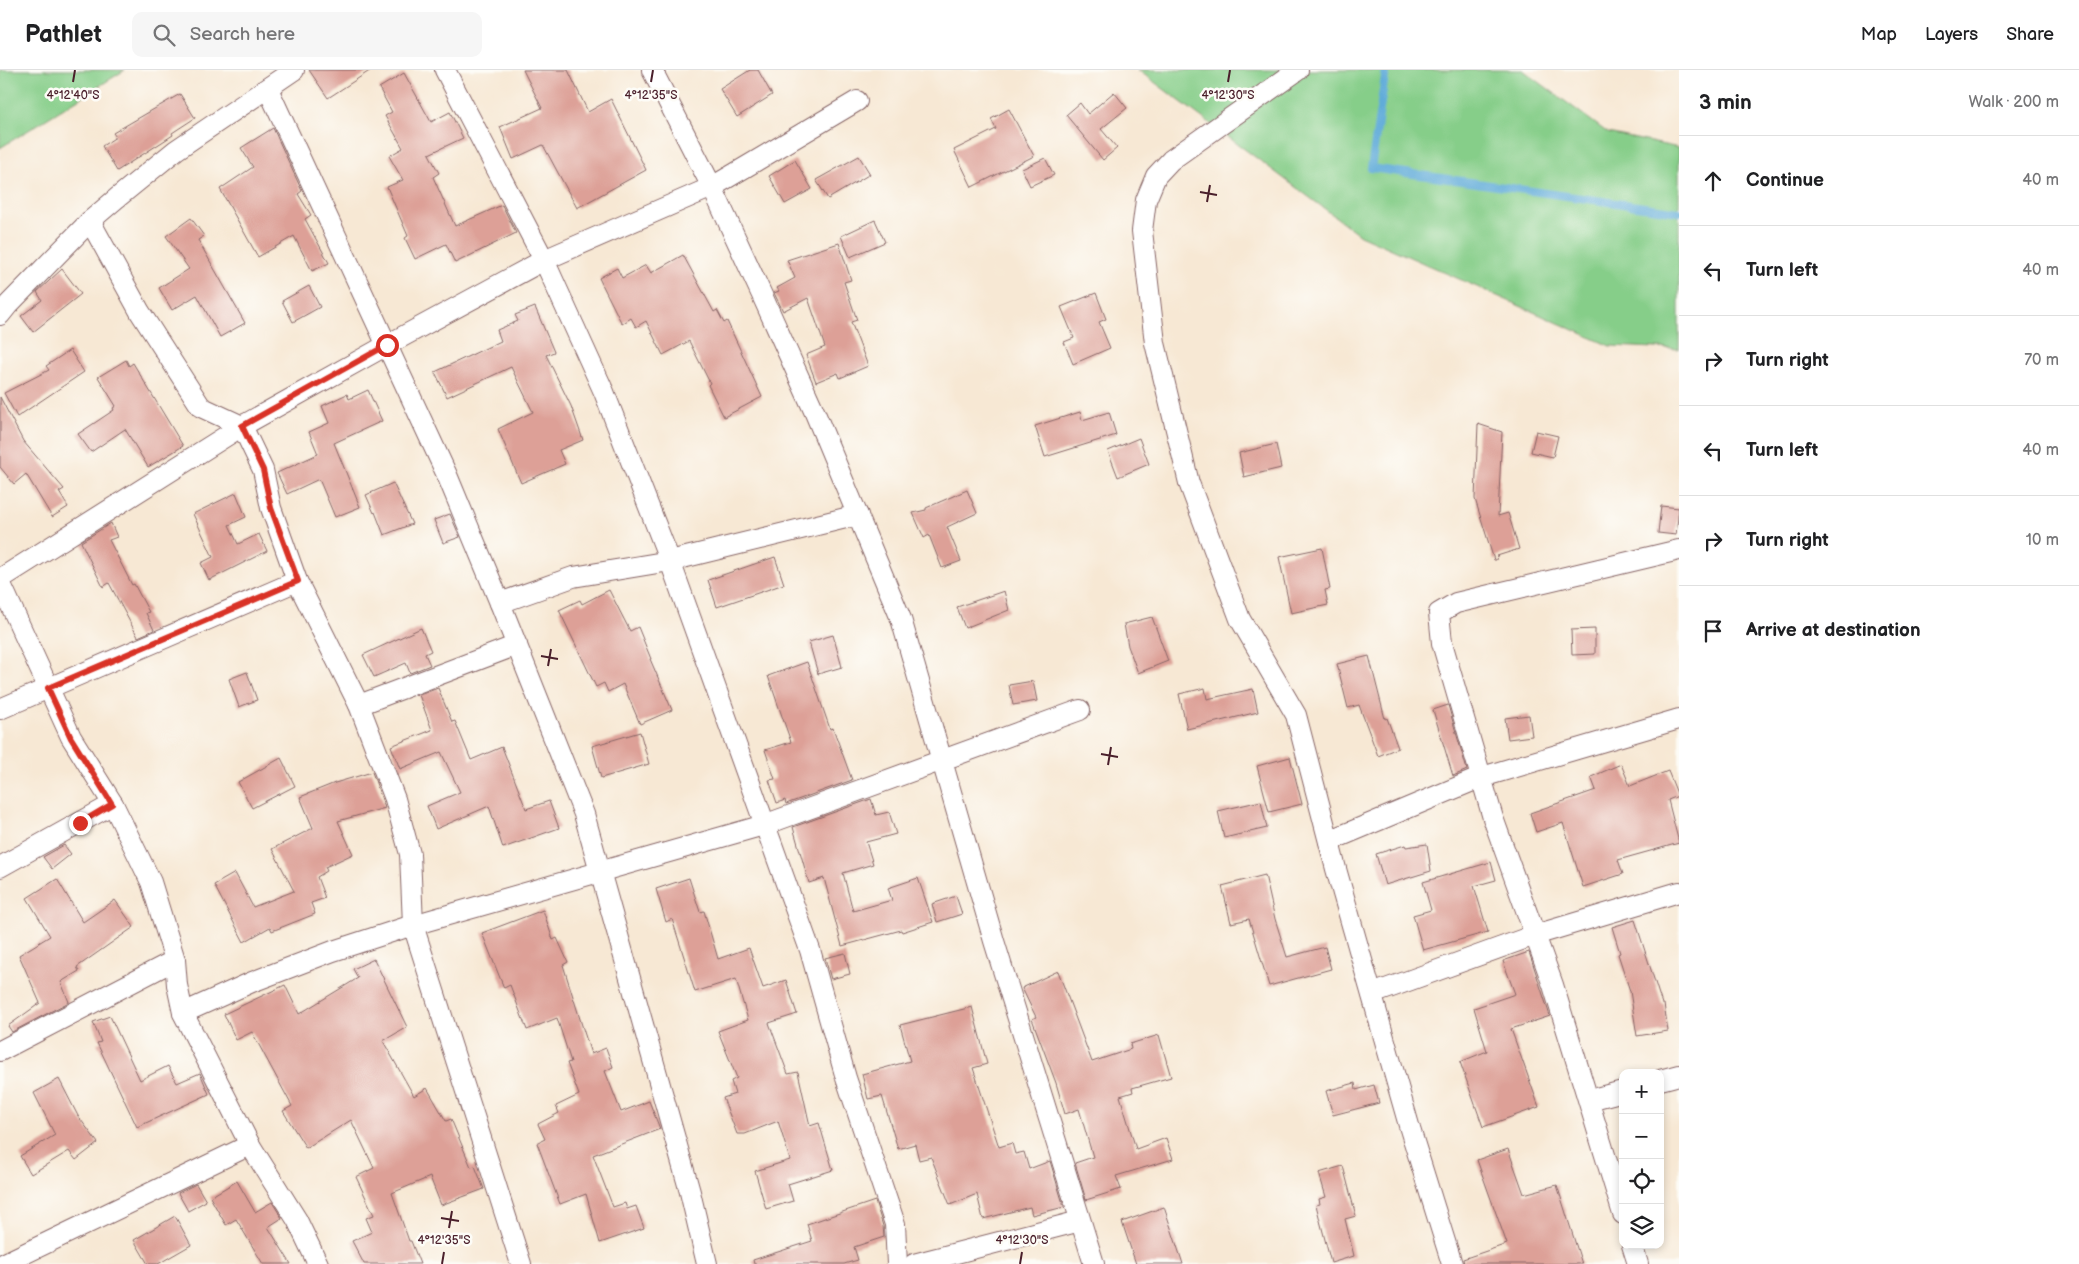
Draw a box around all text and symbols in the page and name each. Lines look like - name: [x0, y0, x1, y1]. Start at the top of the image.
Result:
- search box: [132, 12, 482, 57]
- text: Pathlet: [25, 20, 102, 49]
- icon: search: [150, 21, 178, 49]
- text: Search here: [190, 23, 295, 46]
- text: Map: [1861, 24, 1897, 45]
- text: Layers: [1925, 24, 1978, 45]
- text: Share: [2006, 24, 2054, 45]
- text: 4°12'40"S: [47, 88, 99, 103]
- text: 4°12'35"S: [625, 88, 677, 103]
- text: 4°12'30"S: [1202, 88, 1254, 103]
- text: 3 min: [1699, 90, 1752, 115]
- text: Walk · 200 m: [1969, 93, 2059, 112]
- icon: ahead: [1699, 167, 1727, 195]
- text: Continue: [1746, 169, 1824, 192]
- text: 40 m: [2022, 171, 2059, 190]
- icon: left: [1699, 257, 1727, 285]
- text: Turn left: [1746, 259, 1818, 282]
- text: 40 m: [2022, 261, 2059, 280]
- route start: [376, 334, 399, 357]
- icon: right: [1699, 347, 1727, 375]
- text: Turn right: [1746, 349, 1829, 372]
- text: 70 m: [2024, 351, 2059, 370]
- icon: left: [1699, 437, 1727, 465]
- text: Turn left: [1746, 439, 1818, 462]
- text: 40 m: [2022, 441, 2059, 460]
- icon: right: [1699, 527, 1727, 555]
- text: Turn right: [1746, 529, 1829, 552]
- text: 10 m: [2026, 531, 2059, 550]
- icon: arrive: [1699, 617, 1727, 645]
- text: Arrive at destination: [1746, 619, 1921, 642]
- route end: [69, 812, 92, 835]
- map controls: [1619, 1069, 1664, 1249]
- button: +: [1619, 1069, 1664, 1114]
- button: −: [1619, 1114, 1664, 1159]
- button: locate: [1619, 1159, 1664, 1204]
- button: layers: [1619, 1204, 1664, 1249]
- text: 4°12'35"S: [418, 1233, 470, 1248]
- text: 4°12'30"S: [996, 1233, 1048, 1248]

